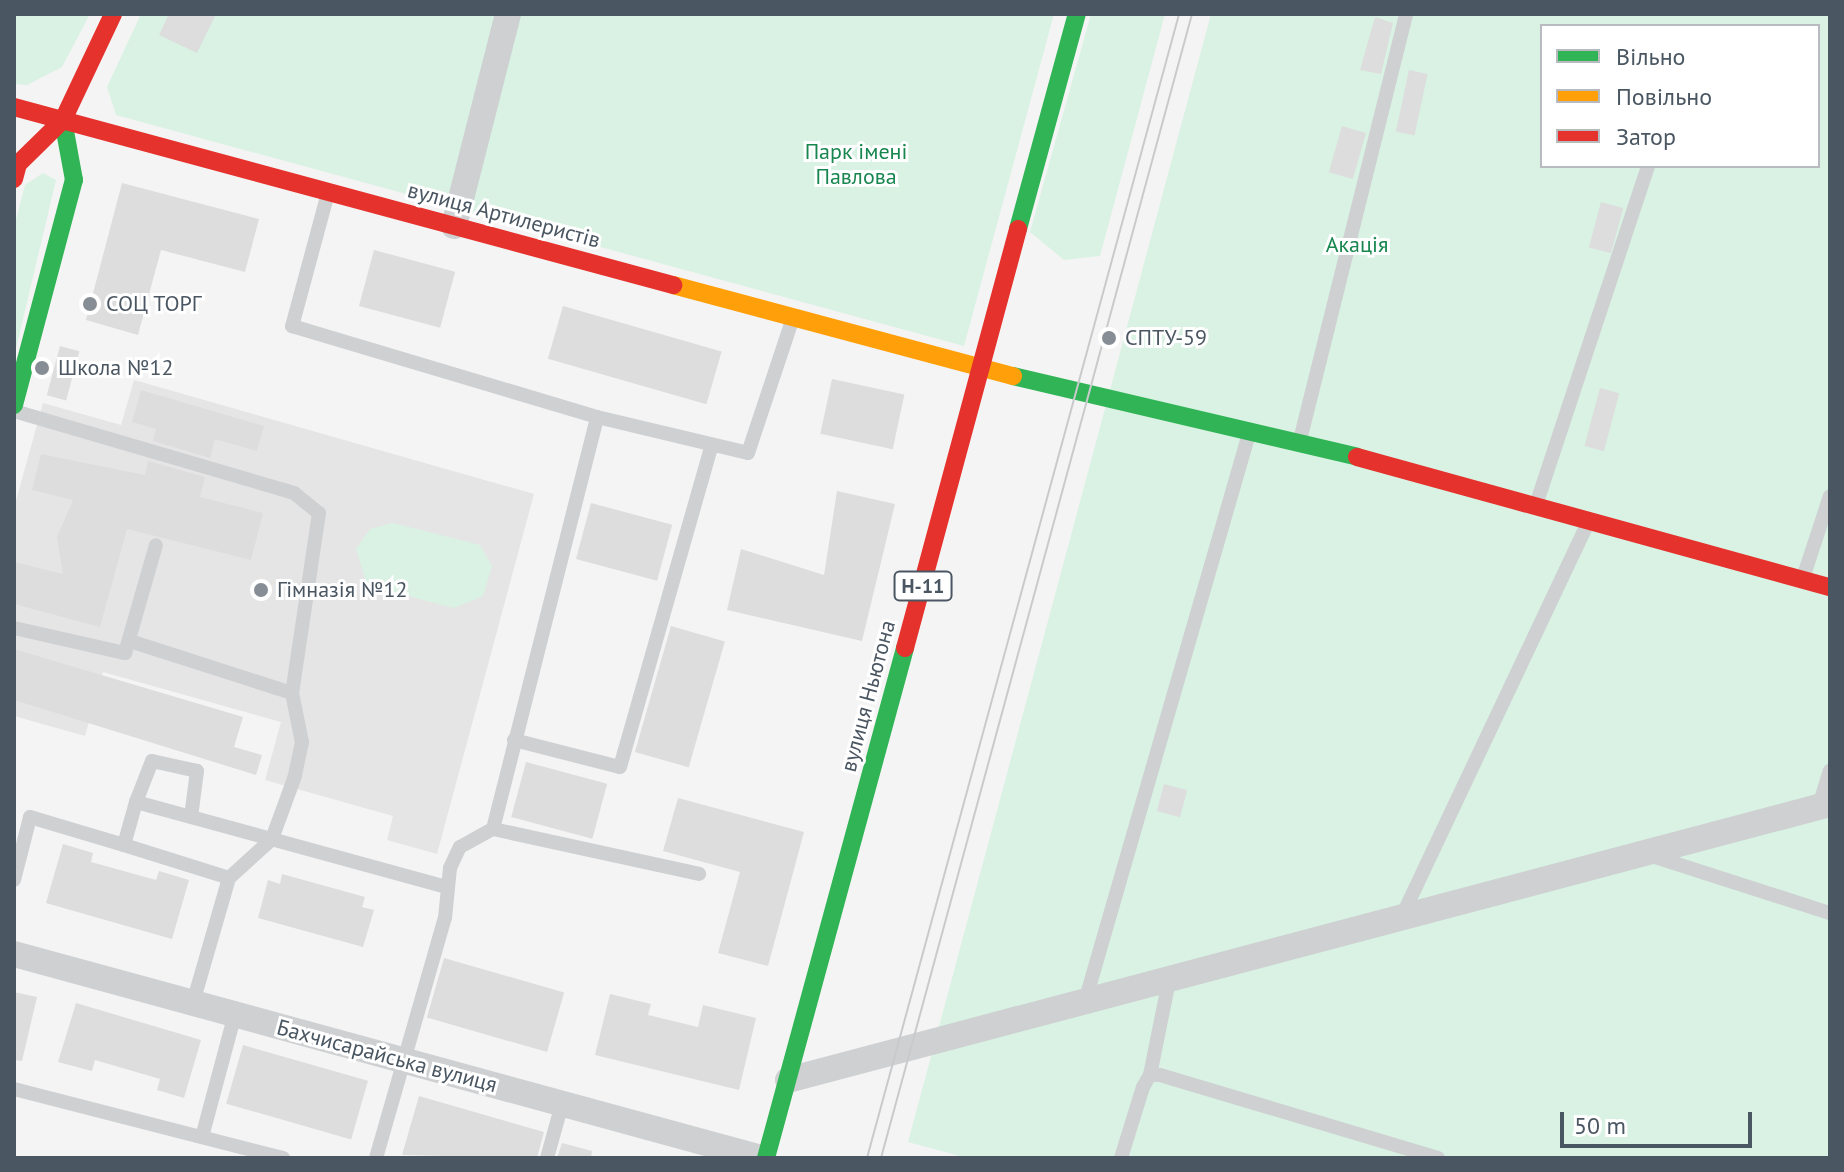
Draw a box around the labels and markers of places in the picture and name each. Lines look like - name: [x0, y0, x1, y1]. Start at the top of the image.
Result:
- place label: СОЦ ТОРГ: [106, 291, 202, 317]
- marker: СОЦ ТОРГ: [81, 295, 99, 313]
- place label: СПТУ-59: [1125, 325, 1207, 351]
- marker: СПТУ-59: [1100, 329, 1118, 347]
- place label: Школа №12: [58, 355, 174, 381]
- marker: Школа №12: [33, 359, 51, 377]
- place label: Гімназія №12: [277, 577, 407, 603]
- marker: Гімназія №12: [252, 581, 270, 599]

